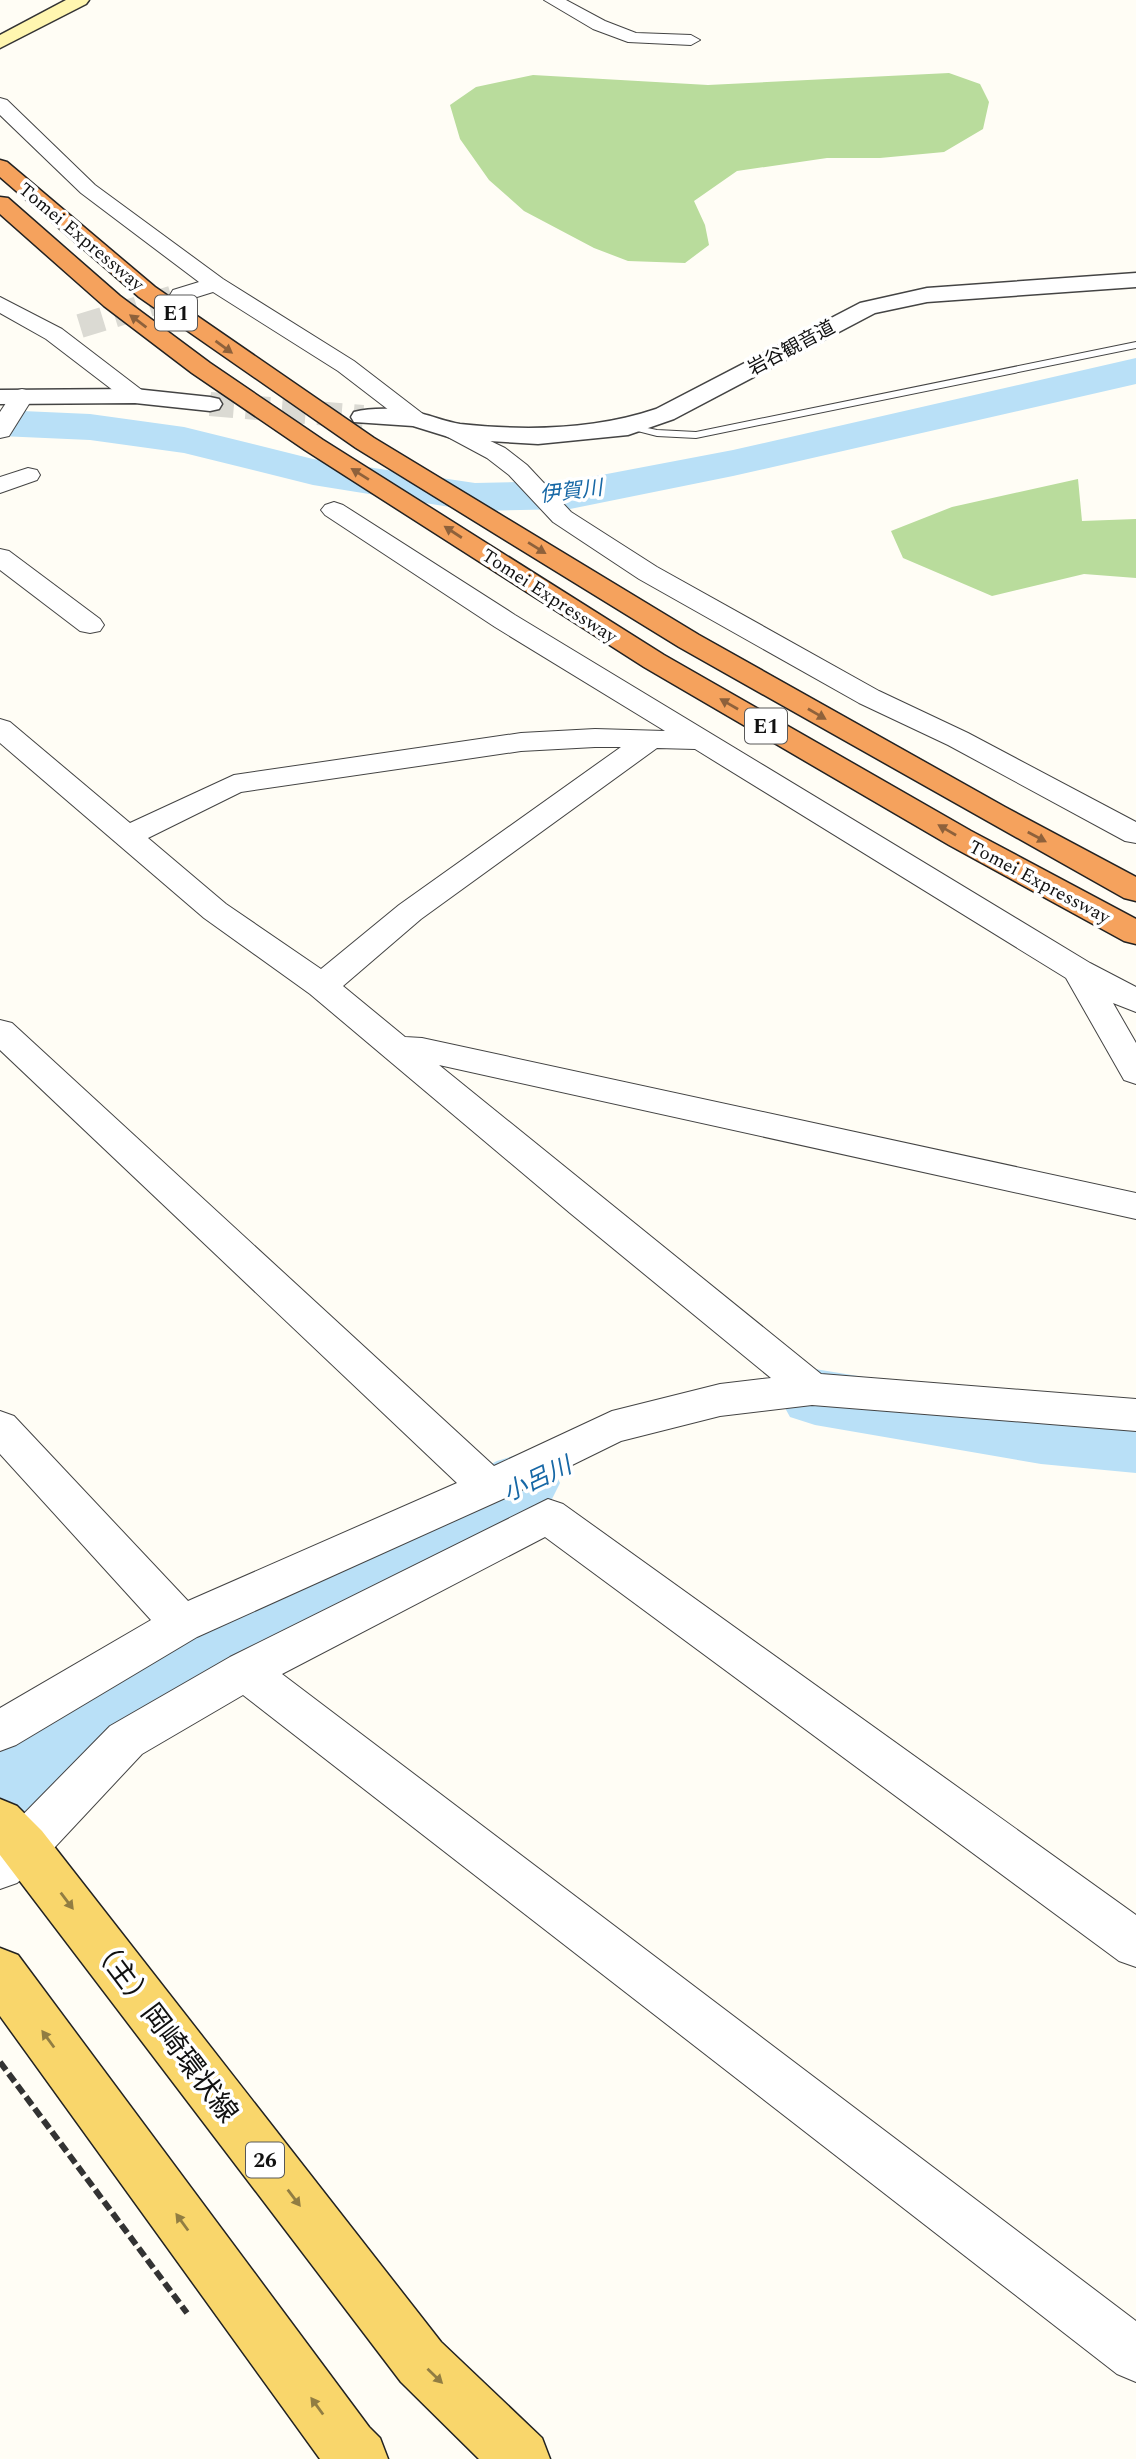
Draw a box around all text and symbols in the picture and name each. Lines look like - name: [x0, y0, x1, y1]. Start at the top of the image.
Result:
- street label: Tomei Expressway: [12, 176, 151, 299]
- road number: E1: [155, 296, 197, 330]
- street label: 岩谷観音道: [743, 313, 840, 383]
- one-way arrow: [129, 314, 147, 328]
- one-way arrow: [215, 340, 233, 354]
- one-way arrow: [350, 467, 369, 480]
- water label: 伊賀川: [538, 472, 606, 512]
- one-way arrow: [443, 525, 462, 538]
- street label: Tomei Expressway: [476, 541, 623, 652]
- one-way arrow: [528, 541, 547, 554]
- one-way arrow: [719, 698, 738, 710]
- road number: E1: [745, 708, 787, 744]
- one-way arrow: [807, 708, 827, 720]
- one-way arrow: [937, 824, 956, 836]
- one-way arrow: [1027, 831, 1046, 843]
- street label: Tomei Expressway: [963, 833, 1116, 932]
- water label: 小呂川: [497, 1447, 580, 1511]
- one-way arrow: [59, 1892, 73, 1910]
- street label: （主）岡崎環状線: [79, 1928, 248, 2132]
- one-way arrow: [41, 2030, 55, 2048]
- road number: 26: [246, 2142, 284, 2178]
- one-way arrow: [287, 2189, 301, 2207]
- one-way arrow: [176, 2213, 190, 2231]
- one-way arrow: [426, 2368, 443, 2384]
- one-way arrow: [310, 2396, 324, 2415]

